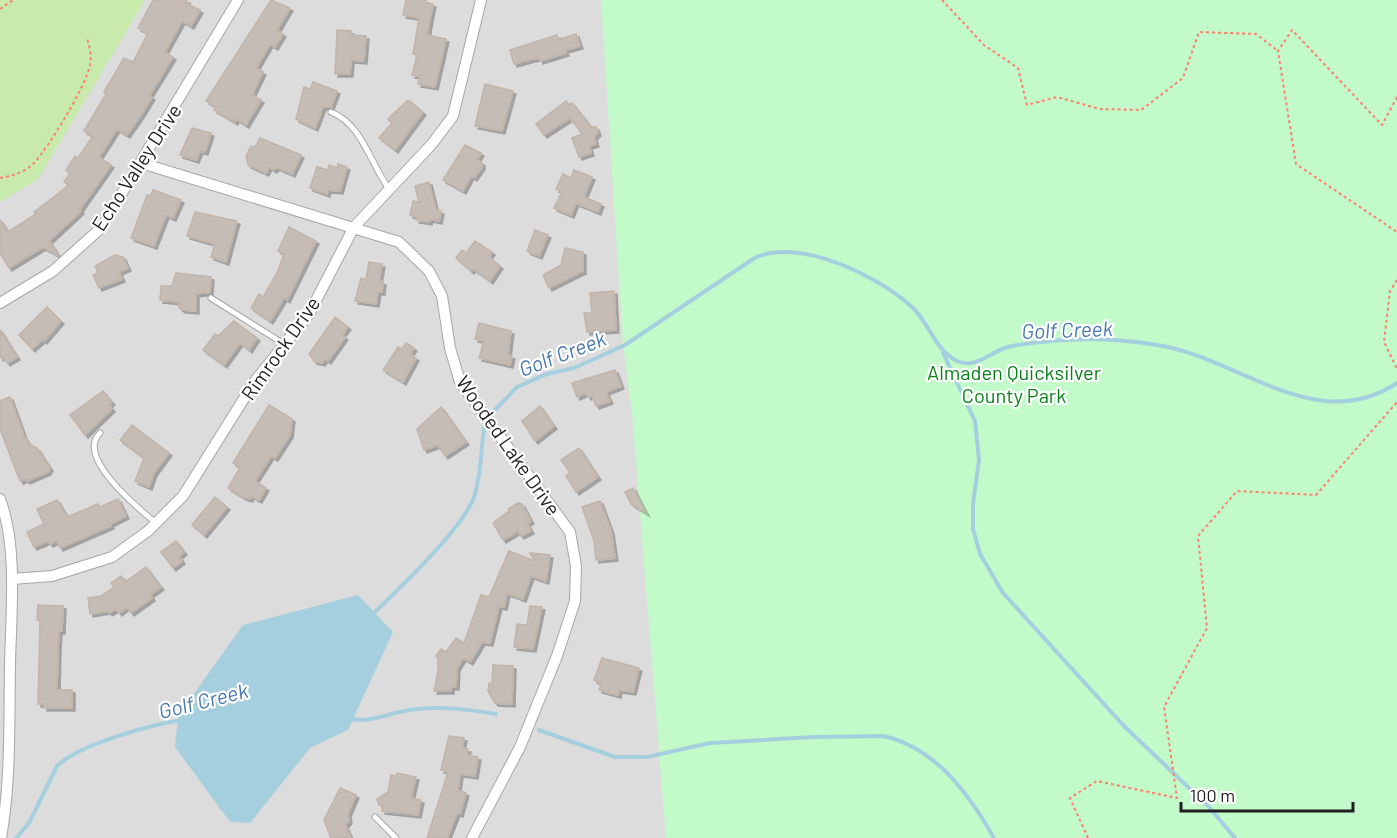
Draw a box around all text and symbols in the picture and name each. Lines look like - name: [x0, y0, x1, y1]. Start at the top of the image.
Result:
- street label: Echo Valley Drive: [86, 99, 186, 235]
- street label: Rimrock Drive: [235, 292, 325, 404]
- water label: Golf Creek: [1021, 315, 1114, 343]
- water label: Golf Creek: [515, 325, 610, 381]
- park label: Almaden Quicksilver County Park: [927, 360, 1101, 407]
- street label: Wooded Lake Drive: [452, 370, 566, 520]
- water label: Golf Creek: [156, 677, 251, 723]
- scale bar: [1181, 775, 1354, 813]
- text: 100 m: [1190, 784, 1235, 806]

